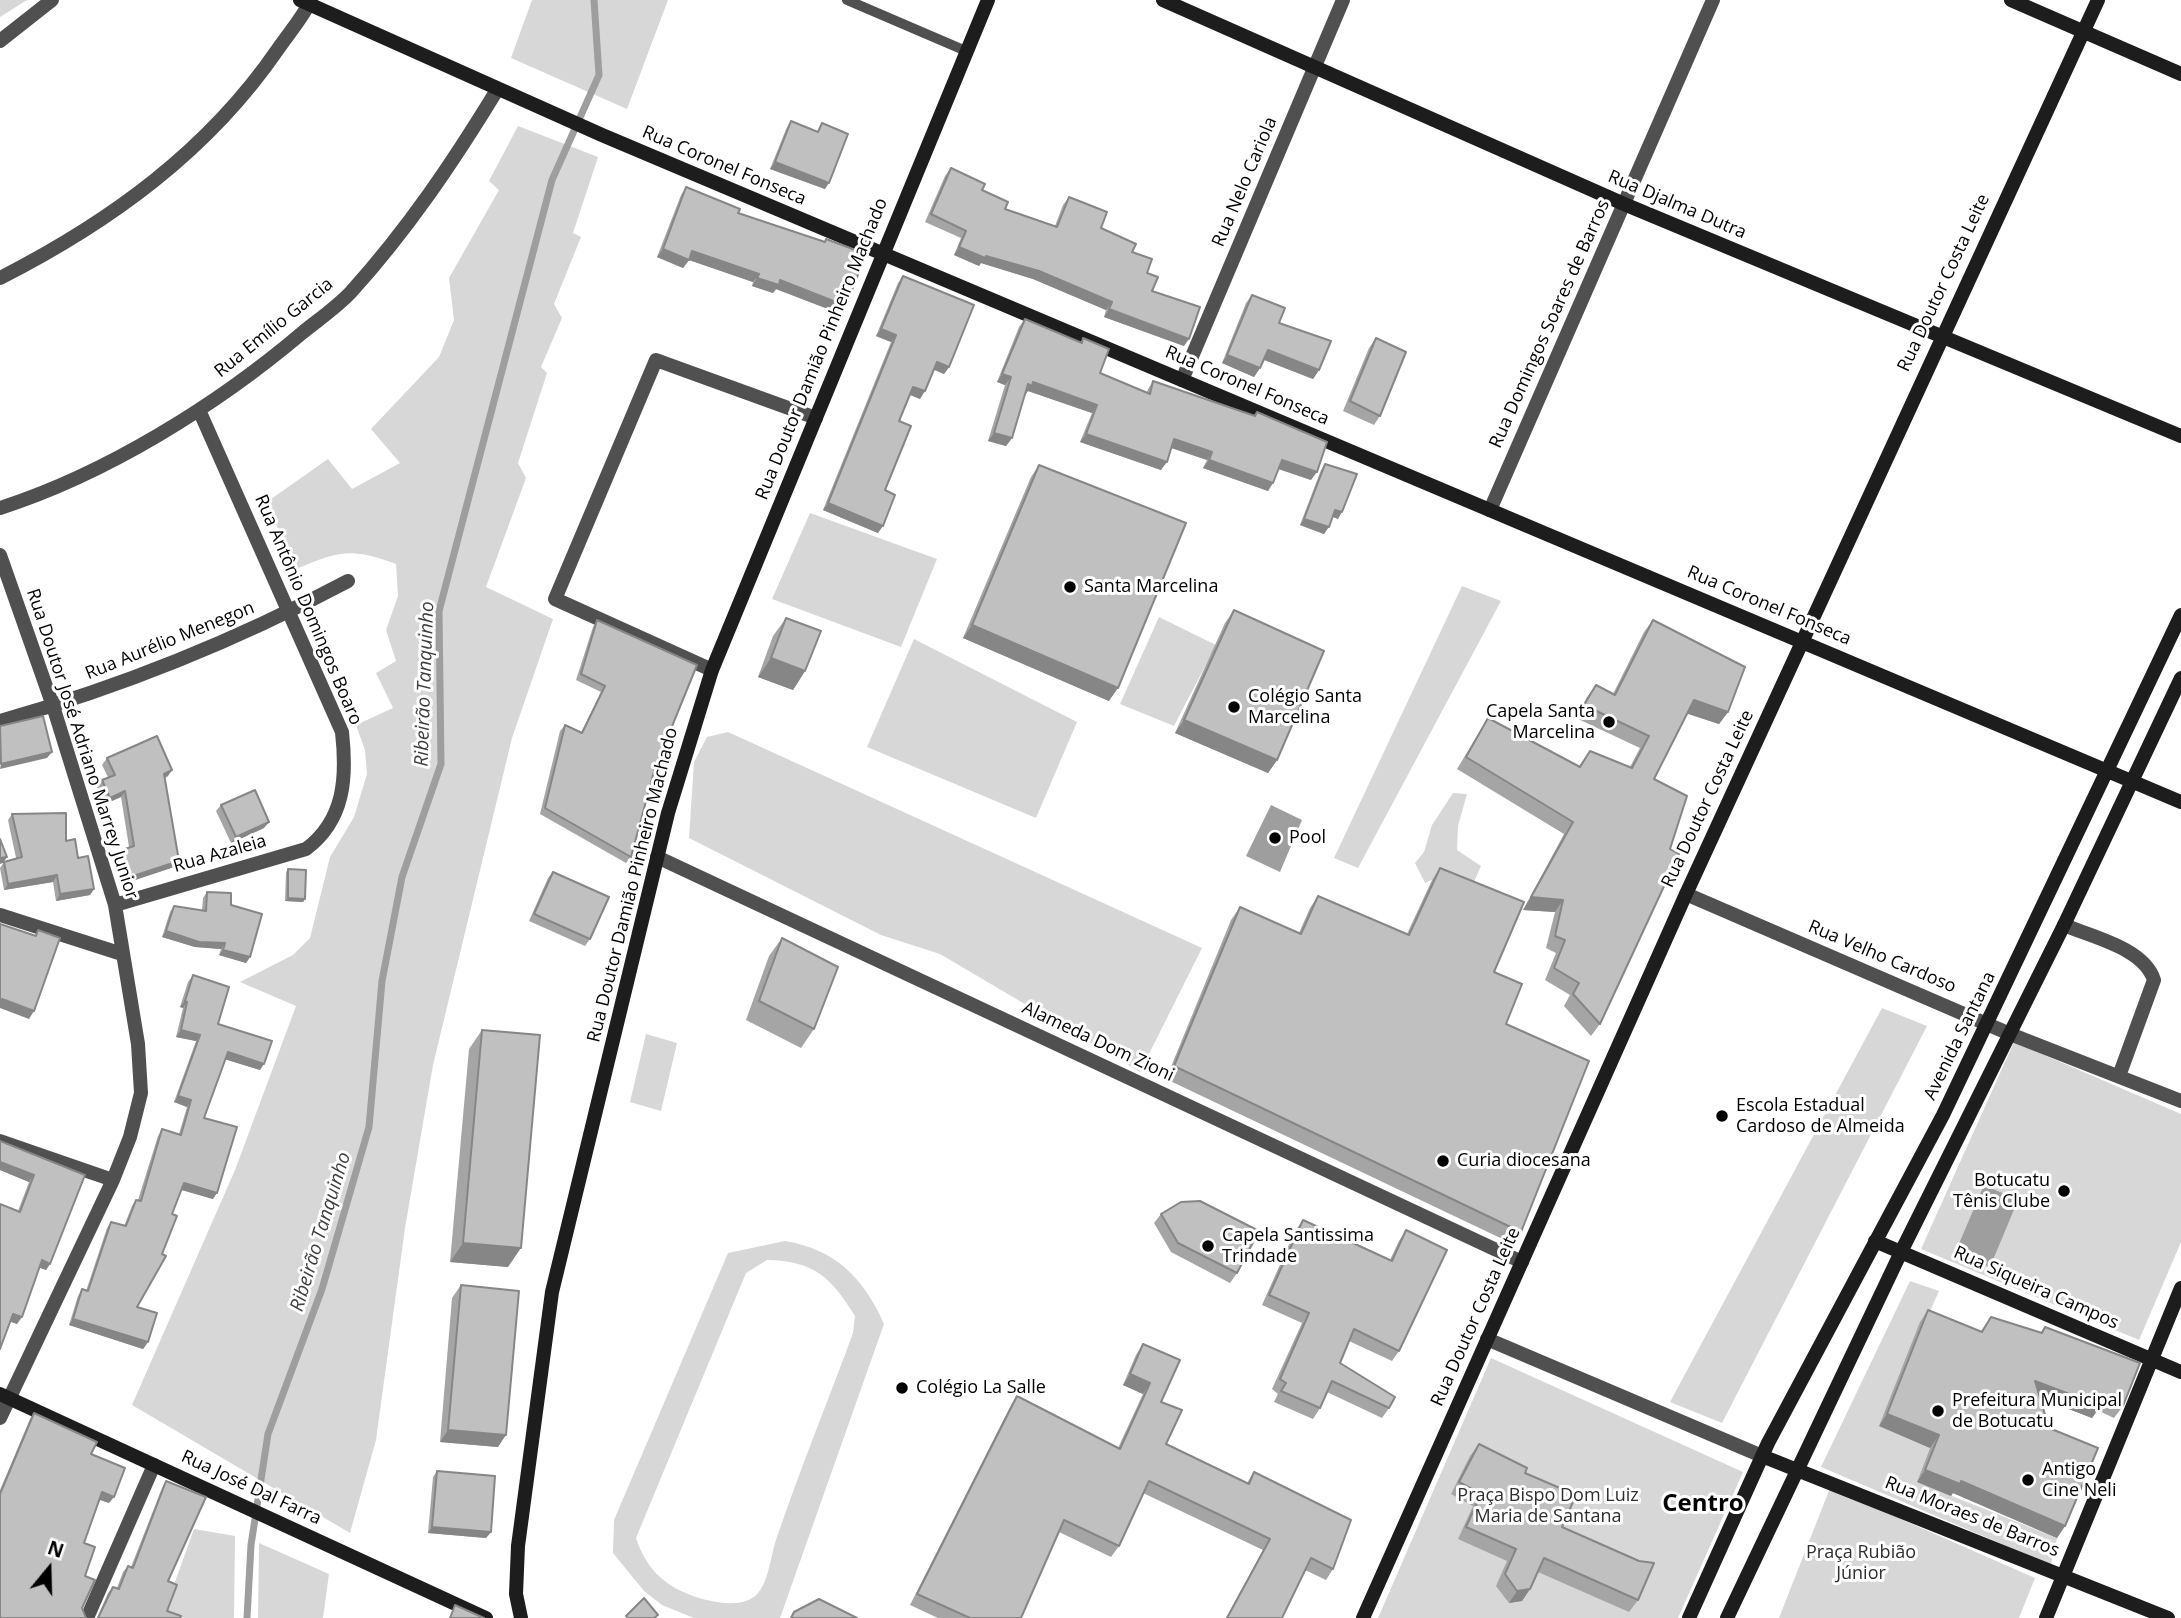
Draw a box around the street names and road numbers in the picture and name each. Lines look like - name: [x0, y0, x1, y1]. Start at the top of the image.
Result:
- street label: Rua Nelo Cariola: [1208, 114, 1282, 250]
- street label: Rua Coronel Fonseca: [639, 122, 809, 210]
- street label: Rua Djalma Dutra: [1605, 166, 1749, 244]
- street label: Rua Doutor Costa Leite: [1893, 191, 1995, 375]
- street label: Rua Doutor Damião Pinheiro Machado: [751, 195, 893, 503]
- street label: Rua Domingos Soares de Barros: [1485, 196, 1615, 452]
- street label: Rua Emílio Garcia: [210, 274, 338, 382]
- street label: Rua Coronel Fonseca: [1162, 342, 1332, 430]
- street label: Rua Antônio Domingos Boaro: [250, 492, 366, 728]
- street label: Rua Coronel Fonseca: [1684, 562, 1854, 650]
- street label: Rua Doutor José Adriano Marrey Junior: [21, 586, 143, 902]
- street label: Rua Aurélio Menegon: [82, 597, 258, 685]
- street label: Rua Doutor Costa Leite: [1657, 707, 1759, 891]
- street label: Rua Doutor Damião Pinheiro Machado: [583, 725, 683, 1045]
- street label: Rua Azaleia: [171, 830, 269, 878]
- street label: Rua Velho Cardoso: [1805, 916, 1959, 998]
- street label: Avenida Santana: [1920, 968, 2000, 1104]
- street label: Alameda Dom Zioni: [1019, 997, 1177, 1087]
- street label: Rua Doutor Costa Leite: [1427, 1224, 1525, 1410]
- street label: Rua Siqueira Campos: [1950, 1242, 2122, 1334]
- street label: Rua José Dal Farra: [177, 1446, 325, 1530]
- street label: Rua Moraes de Barros: [1882, 1472, 2062, 1562]

